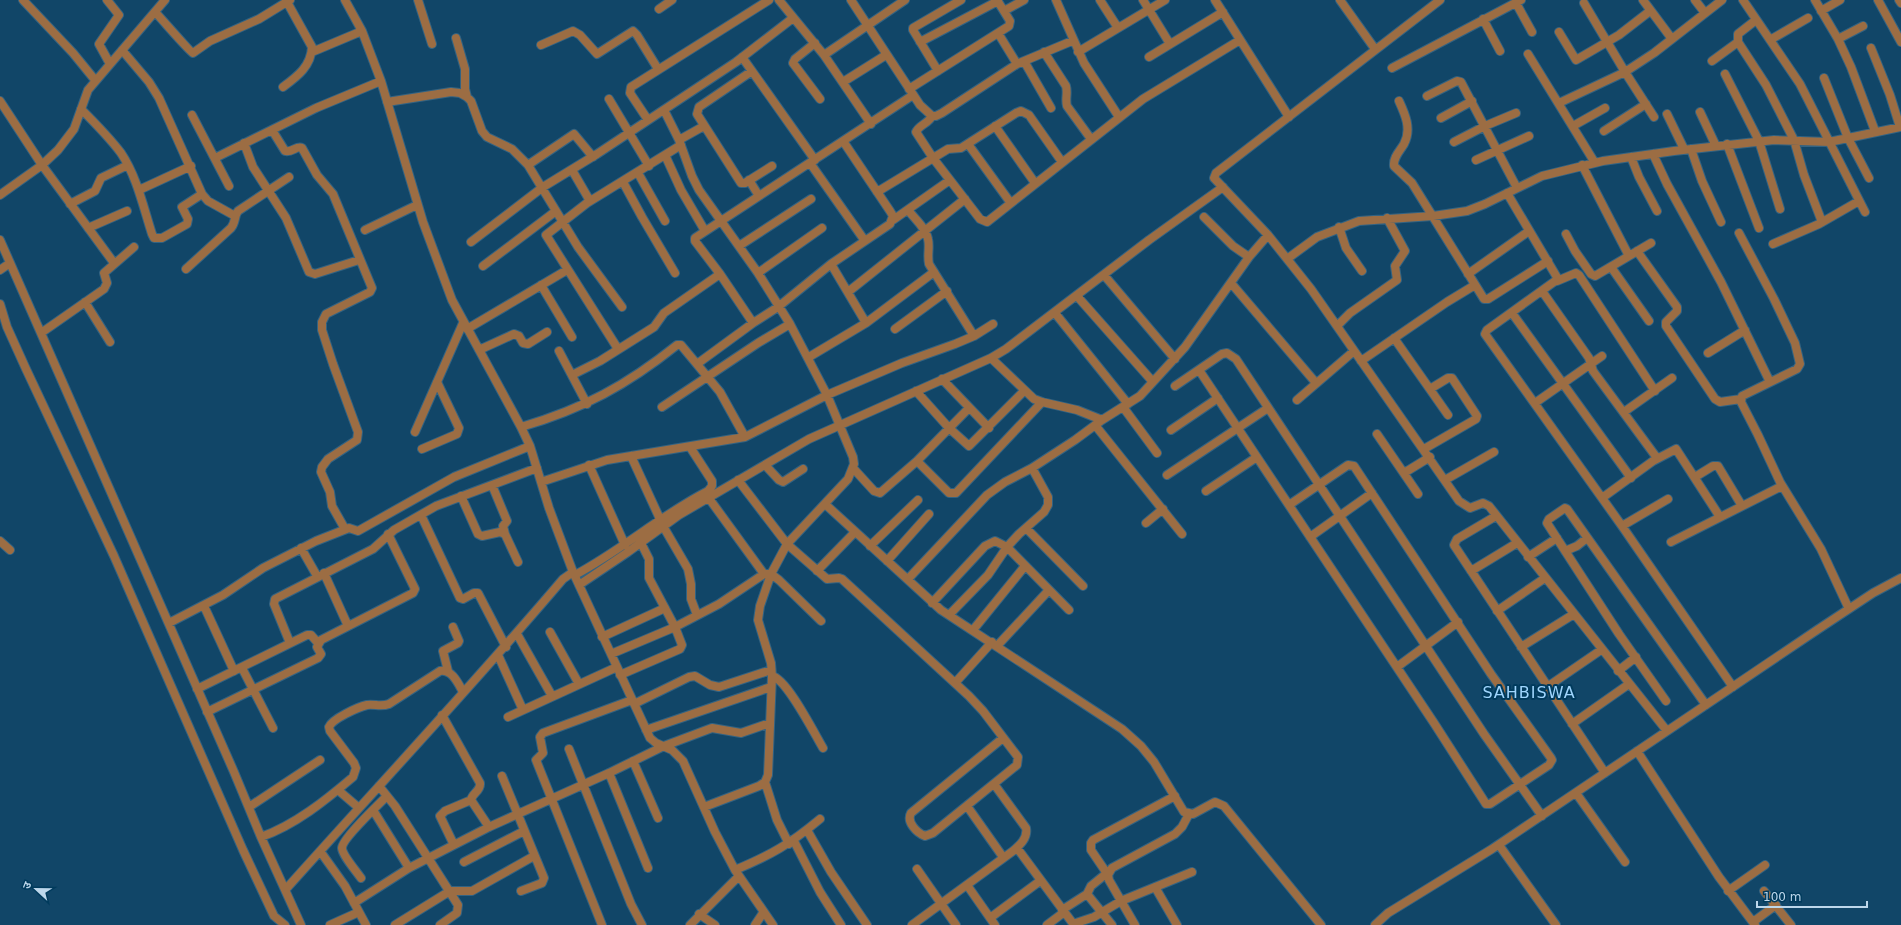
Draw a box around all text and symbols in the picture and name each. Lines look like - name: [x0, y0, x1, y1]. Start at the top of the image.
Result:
- district label: SAHBISWA: [1482, 683, 1576, 702]
- north arrow: [16, 869, 56, 909]
- text: उ: [20, 880, 35, 891]
- scale bar: [1757, 883, 1867, 909]
- text: 100 m: [1763, 890, 1801, 904]

